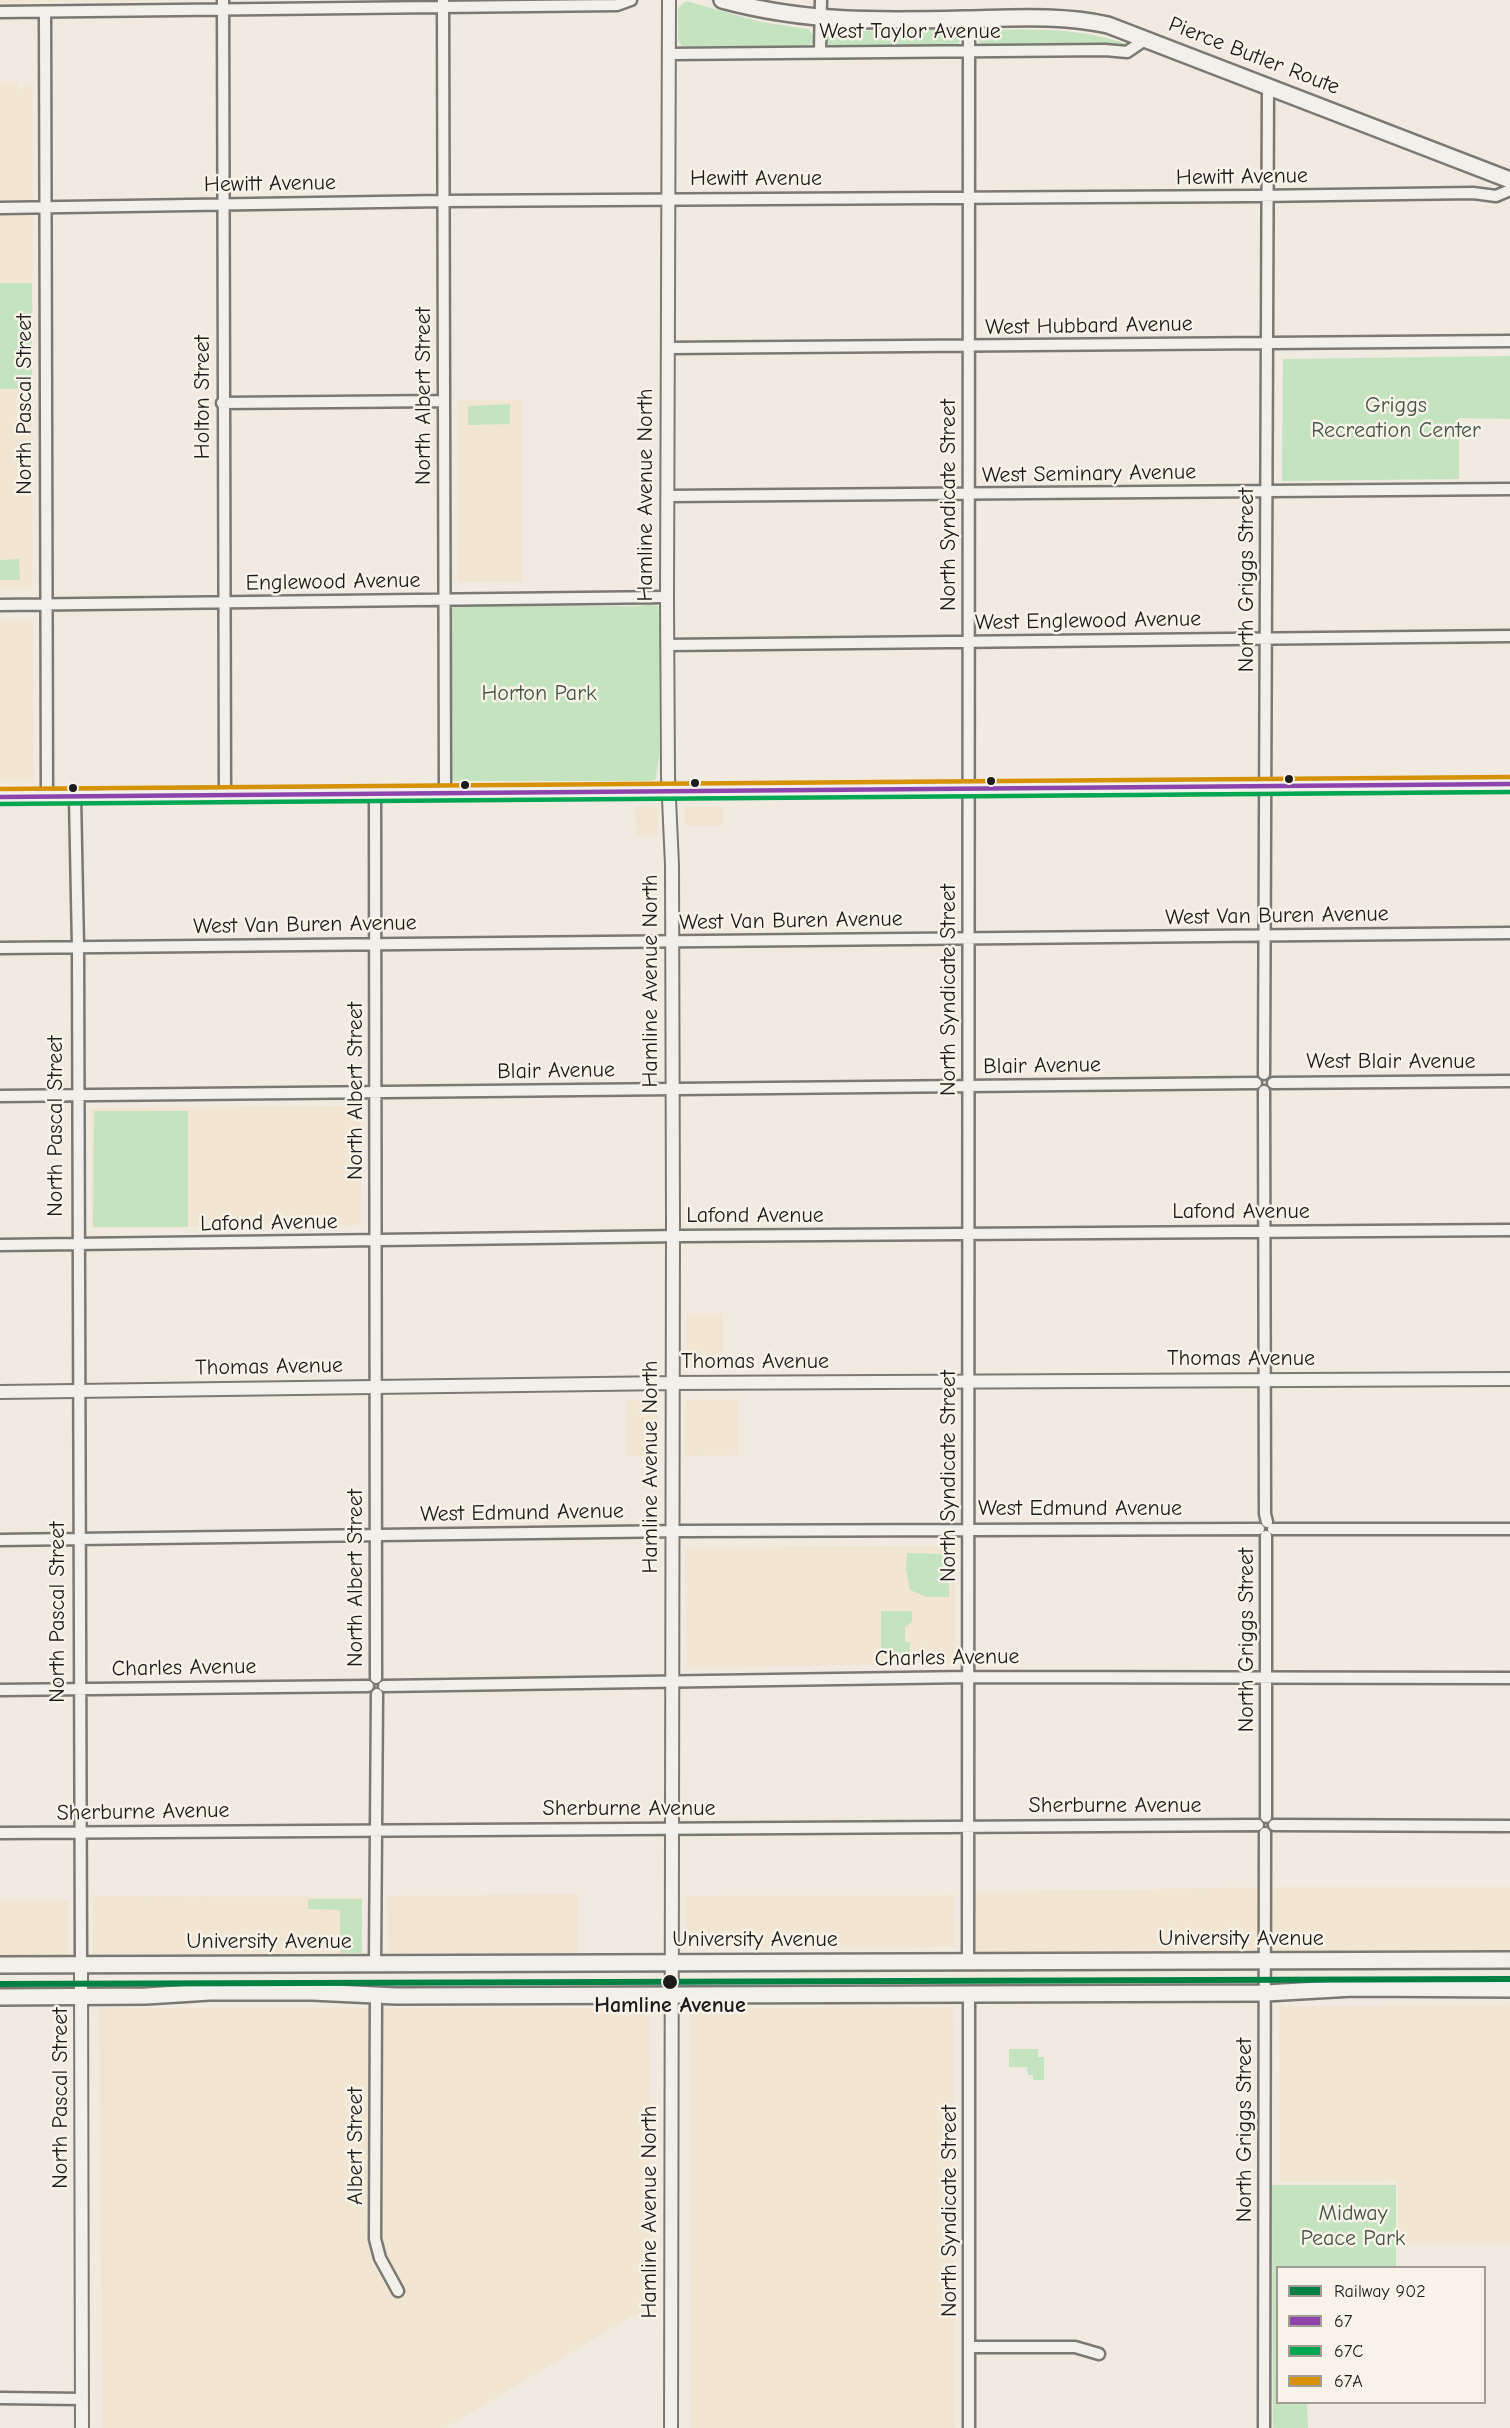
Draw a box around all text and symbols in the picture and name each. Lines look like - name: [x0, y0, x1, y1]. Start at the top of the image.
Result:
- street label: Pierce Butler Route: [1165, 11, 1343, 101]
- street label: West Taylor Avenue: [819, 19, 1001, 45]
- street label: Hewitt Avenue: [1176, 163, 1308, 191]
- street label: Hewitt Avenue: [690, 166, 822, 192]
- street label: Hewitt Avenue: [204, 170, 336, 198]
- street label: North Albert Street: [411, 307, 437, 485]
- street label: West Hubbard Avenue: [985, 311, 1193, 341]
- street label: North Pascal Street: [12, 313, 38, 495]
- street label: Holton Street: [190, 335, 216, 459]
- street label: Hamline Avenue North: [633, 388, 659, 602]
- park label: Griggs Recreation Center: [1311, 393, 1481, 445]
- street label: North Syndicate Street: [936, 399, 962, 611]
- street label: West Seminary Avenue: [982, 459, 1196, 489]
- street label: North Griggs Street: [1234, 488, 1260, 672]
- street label: Englewood Avenue: [245, 567, 421, 597]
- street label: West Englewood Avenue: [975, 606, 1201, 636]
- park label: Horton Park: [481, 681, 597, 707]
- unlabelled marker: [1283, 773, 1295, 785]
- unlabelled marker: [985, 775, 997, 787]
- unlabelled marker: [689, 777, 701, 789]
- unlabelled marker: [459, 779, 471, 791]
- unlabelled marker: [67, 782, 79, 794]
- street label: Hamline Avenue North: [638, 874, 664, 1088]
- street label: North Syndicate Street: [936, 884, 962, 1096]
- street label: West Van Buren Avenue: [1165, 901, 1389, 931]
- street label: West Van Buren Avenue: [679, 906, 903, 936]
- street label: West Van Buren Avenue: [193, 910, 417, 940]
- street label: North Albert Street: [343, 1002, 369, 1180]
- street label: North Pascal Street: [43, 1035, 69, 1217]
- street label: West Blair Avenue: [1306, 1049, 1476, 1075]
- street label: Blair Avenue: [983, 1052, 1101, 1080]
- street label: Blair Avenue: [497, 1057, 615, 1085]
- street label: Lafond Avenue: [1172, 1199, 1310, 1225]
- street label: Lafond Avenue: [686, 1203, 824, 1229]
- street label: Lafond Avenue: [200, 1209, 338, 1237]
- street label: Thomas Avenue: [1167, 1346, 1315, 1372]
- street label: Thomas Avenue: [681, 1349, 829, 1375]
- street label: Thomas Avenue: [195, 1353, 343, 1381]
- street label: Hamline Avenue North: [638, 1360, 664, 1574]
- street label: North Syndicate Street: [936, 1370, 962, 1582]
- street label: North Albert Street: [343, 1489, 369, 1667]
- street label: West Edmund Avenue: [978, 1496, 1182, 1522]
- street label: West Edmund Avenue: [420, 1498, 624, 1528]
- street label: North Pascal Street: [45, 1521, 71, 1703]
- street label: North Griggs Street: [1234, 1548, 1260, 1732]
- street label: Charles Avenue: [874, 1644, 1020, 1672]
- street label: Charles Avenue: [111, 1654, 257, 1682]
- street label: Sherburne Avenue: [1029, 1793, 1201, 1819]
- street label: Sherburne Avenue: [543, 1796, 715, 1822]
- street label: Sherburne Avenue: [56, 1797, 230, 1827]
- street label: University Avenue: [1158, 1926, 1324, 1952]
- street label: University Avenue: [672, 1927, 838, 1953]
- street label: University Avenue: [186, 1929, 352, 1955]
- marker: Hamline Avenue: [661, 1973, 679, 1991]
- place label: Hamline Avenue: [594, 1993, 746, 2019]
- street label: North Pascal Street: [48, 2007, 74, 2189]
- street label: North Griggs Street: [1232, 2038, 1258, 2222]
- street label: Albert Street: [343, 2087, 369, 2205]
- street label: Hamline Avenue North: [637, 2105, 663, 2319]
- street label: North Syndicate Street: [937, 2105, 963, 2317]
- park label: Midway Peace Park: [1301, 2201, 1405, 2252]
- legend: [1276, 2266, 1486, 2404]
- text: Railway 902: [1334, 2281, 1426, 2302]
- text: 67: [1334, 2311, 1352, 2332]
- text: 67C: [1334, 2341, 1363, 2362]
- text: 67A: [1334, 2371, 1363, 2392]

